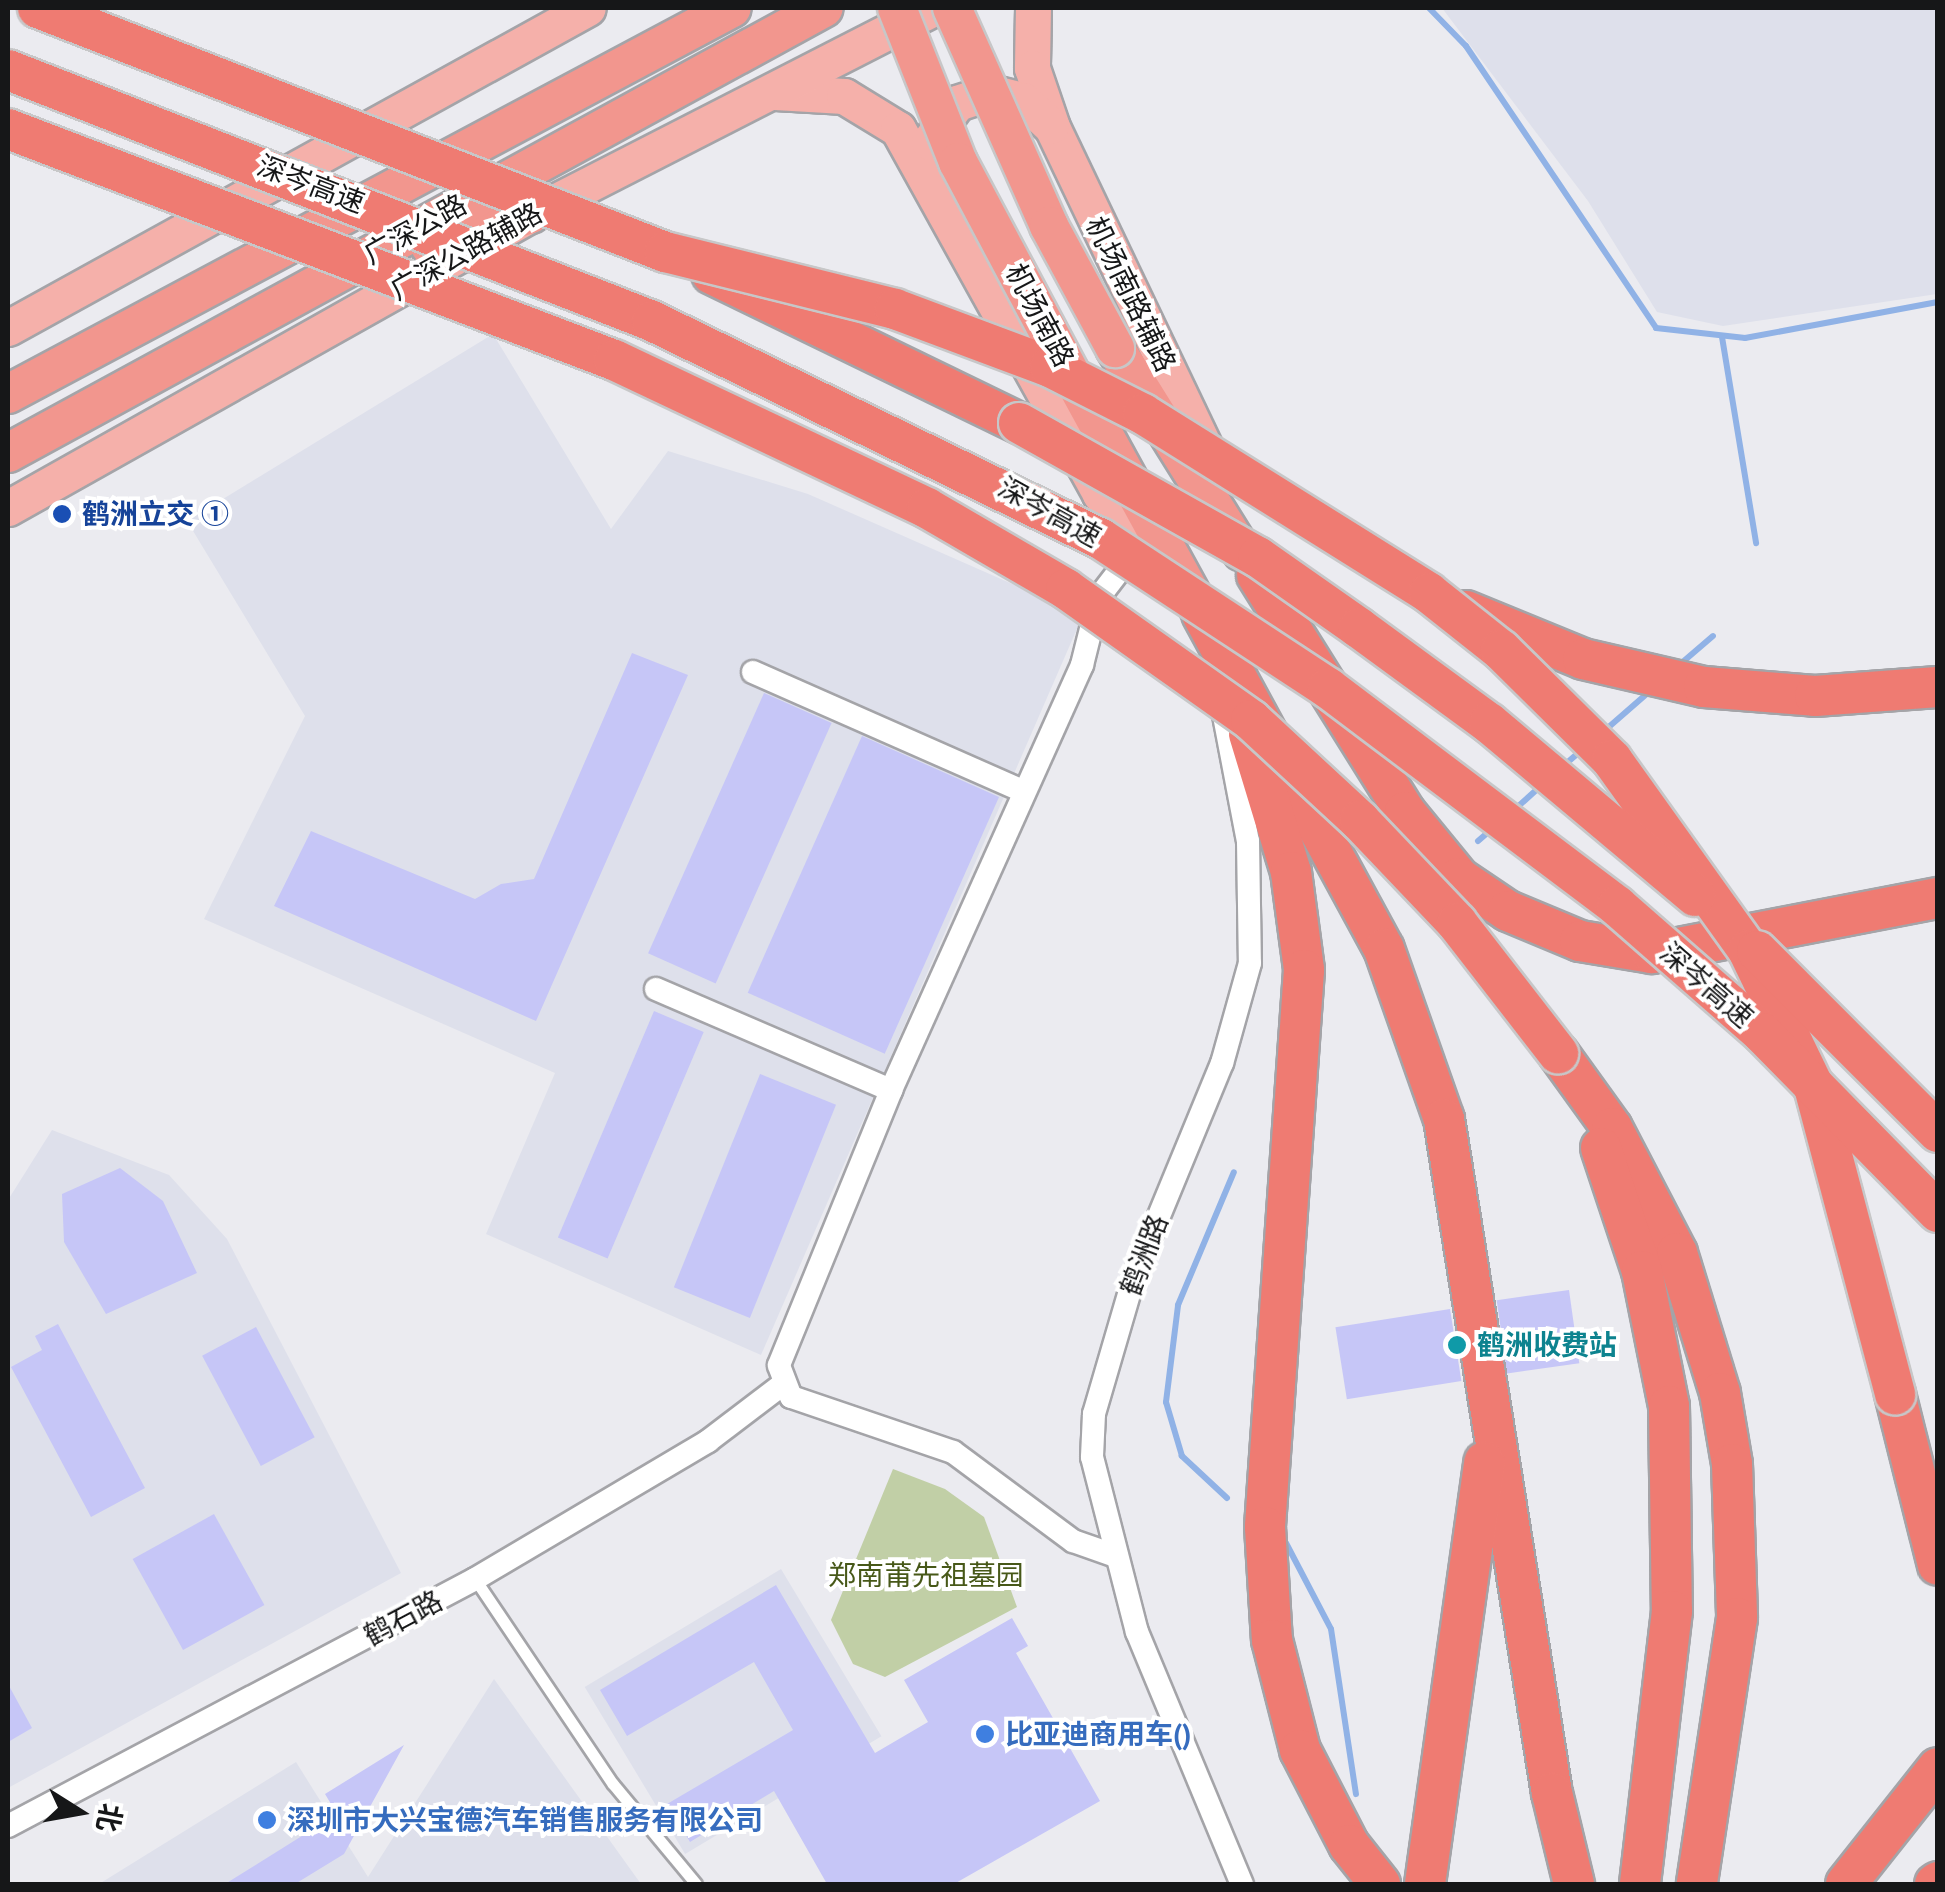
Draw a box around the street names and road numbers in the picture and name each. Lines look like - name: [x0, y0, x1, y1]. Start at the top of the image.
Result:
- street label: 深岑高速: [253, 148, 369, 220]
- street label: 广深公路: [358, 187, 472, 271]
- street label: 广深公路辅路: [384, 196, 548, 306]
- street label: 机场南路辅路: [1079, 211, 1183, 377]
- street label: 机场南路: [999, 258, 1081, 372]
- street label: 深岑高速: [993, 470, 1107, 554]
- street label: 深岑高速: [1654, 936, 1760, 1034]
- street label: 鹤洲路: [1113, 1210, 1175, 1300]
- street label: 鹤石路: [358, 1583, 448, 1653]

